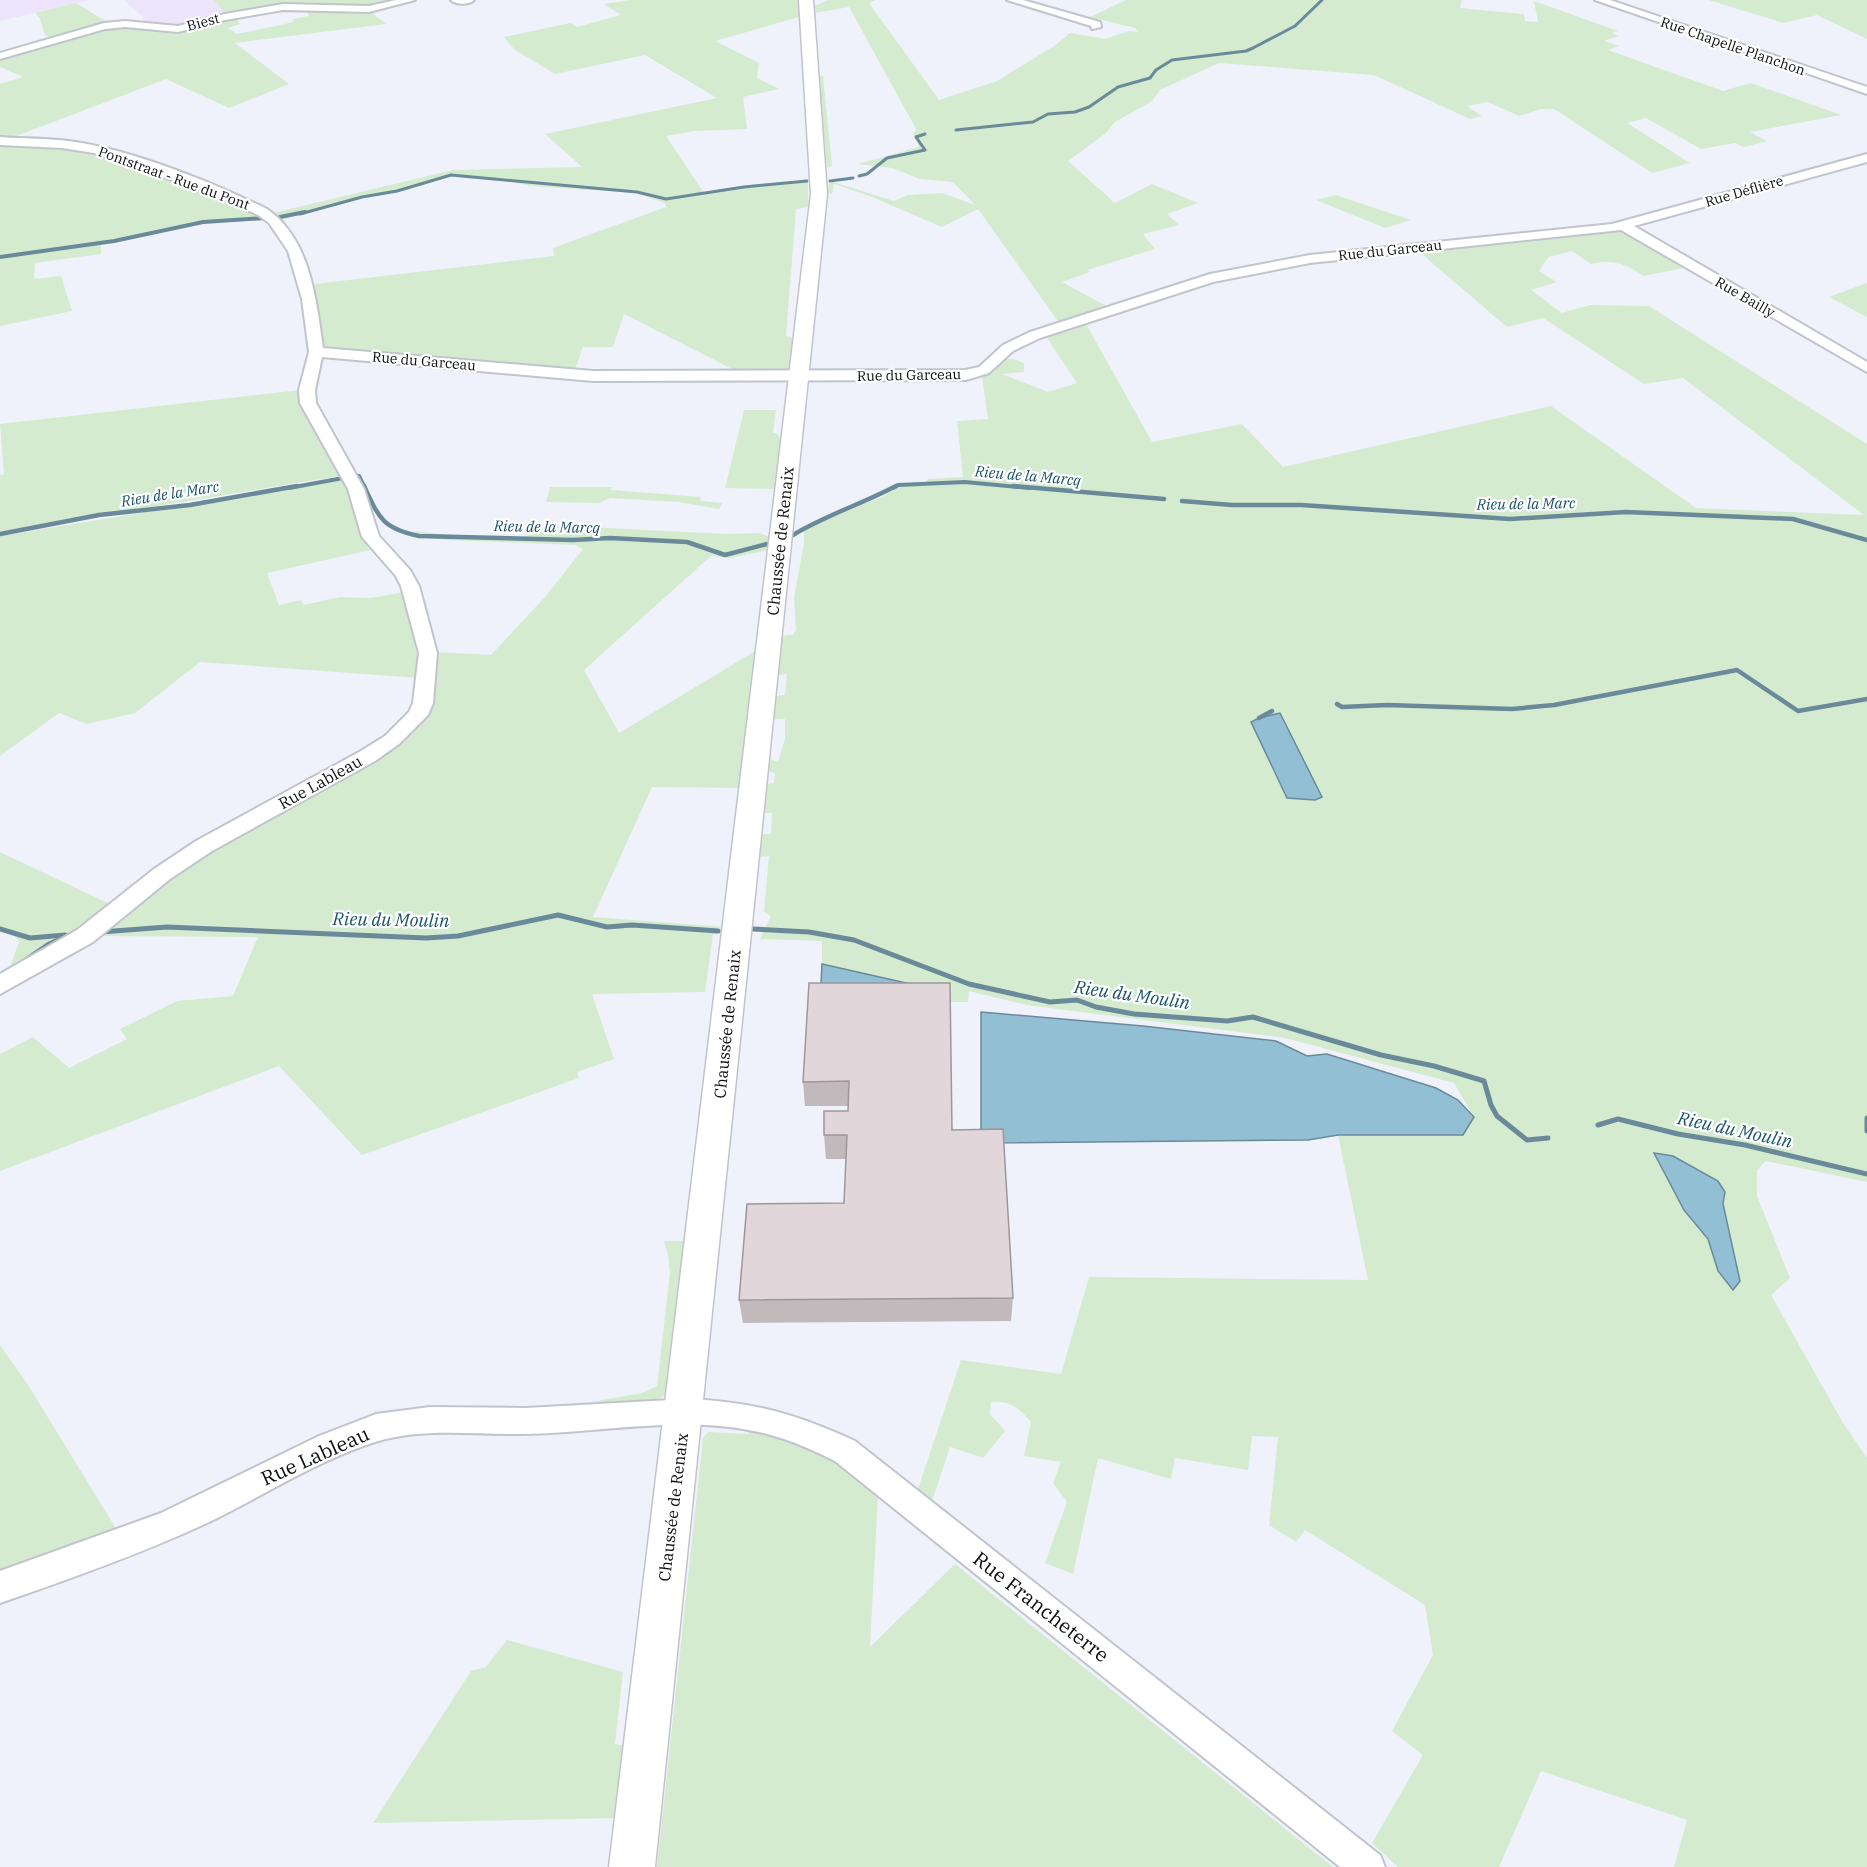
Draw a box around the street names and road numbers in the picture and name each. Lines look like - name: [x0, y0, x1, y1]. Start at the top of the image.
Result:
- street label: Biest: [185, 9, 221, 35]
- street label: Rue Chapelle Planchon: [1658, 13, 1808, 79]
- street label: Pontstraat - Rue du Pont: [96, 142, 252, 214]
- street label: Rue Déflière: [1703, 171, 1785, 211]
- street label: Rue du Garceau: [1337, 236, 1443, 264]
- street label: Rue Bailly: [1712, 273, 1779, 322]
- street label: Rue du Garceau: [371, 347, 477, 375]
- street label: Rue du Garceau: [857, 365, 962, 385]
- street label: Chaussée de Renaix: [762, 466, 798, 616]
- street label: Rue Lableau: [275, 751, 365, 813]
- street label: Chaussée de Renaix: [709, 949, 745, 1099]
- street label: Rue Lableau: [256, 1420, 373, 1491]
- street label: Chaussée de Renaix: [654, 1432, 692, 1582]
- street label: Rue Francheterre: [968, 1545, 1115, 1668]

